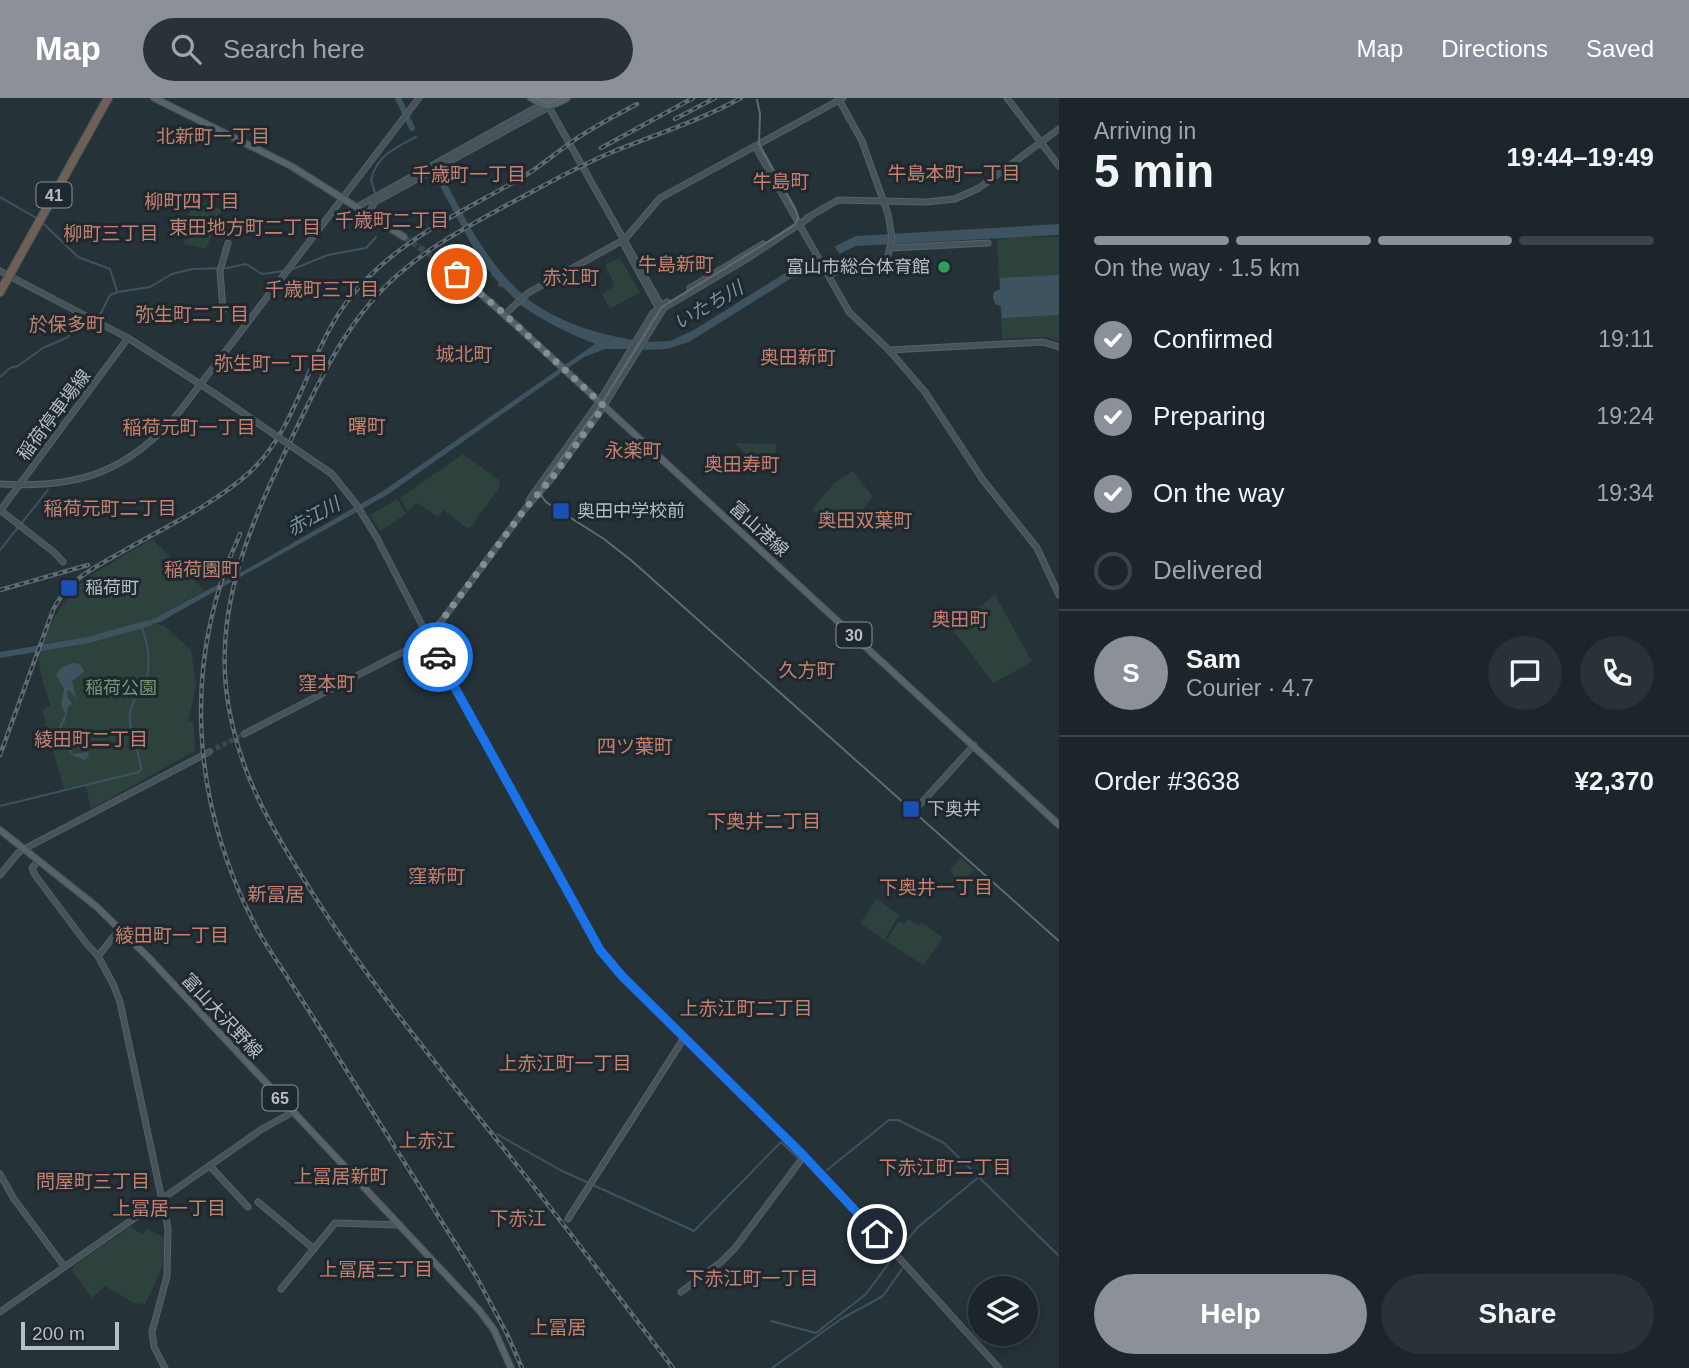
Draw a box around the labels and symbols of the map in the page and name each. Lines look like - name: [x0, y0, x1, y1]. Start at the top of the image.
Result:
- district label: 北新町一丁目: [156, 126, 270, 147]
- district label: 牛島本町一丁目: [887, 163, 1021, 184]
- district label: 千歳町一丁目: [412, 164, 526, 185]
- district label: 牛島町: [752, 171, 810, 192]
- road number: 41: [36, 183, 72, 208]
- district label: 柳町四丁目: [144, 191, 240, 212]
- district label: 千歳町二丁目: [335, 210, 449, 231]
- district label: 東田地方町二丁目: [169, 217, 321, 238]
- district label: 柳町三丁目: [63, 223, 159, 244]
- pin: [427, 244, 487, 304]
- district label: 牛島新町: [638, 254, 714, 275]
- place label: 富山市総合体育館: [786, 257, 930, 277]
- marker: 富山市総合体育館: [936, 259, 952, 275]
- district label: 赤江町: [542, 267, 600, 288]
- water label: いたち川: [670, 276, 748, 334]
- district label: 千歳町三丁目: [265, 279, 379, 300]
- district label: 弥生町二丁目: [135, 304, 249, 325]
- district label: 於保多町: [29, 314, 105, 335]
- district label: 城北町: [435, 344, 493, 365]
- district label: 奥田新町: [760, 347, 836, 368]
- district label: 弥生町一丁目: [214, 353, 328, 374]
- street label: 稲荷停車場線: [14, 366, 94, 464]
- district label: 曙町: [348, 416, 386, 437]
- district label: 稲荷元町一丁目: [122, 417, 256, 438]
- district label: 永楽町: [604, 440, 662, 461]
- district label: 奥田寿町: [704, 454, 780, 475]
- water label: 赤江川: [283, 492, 345, 539]
- street label: 富山港線: [726, 497, 792, 561]
- district label: 稲荷元町二丁目: [43, 498, 177, 519]
- marker: 奥田中学校前: [551, 501, 571, 521]
- place label: 奥田中学校前: [577, 501, 685, 521]
- district label: 奥田双葉町: [817, 510, 913, 531]
- district label: 稲荷園町: [164, 559, 240, 580]
- marker: 稲荷町: [59, 578, 79, 598]
- place label: 稲荷町: [85, 578, 139, 598]
- district label: 奥田町: [931, 609, 989, 630]
- courier: [403, 622, 473, 692]
- road number: 30: [836, 622, 872, 648]
- district label: 久方町: [778, 660, 836, 681]
- district label: 窪本町: [298, 673, 356, 694]
- park label: 稲荷公園: [85, 678, 157, 698]
- district label: 綾田町二丁目: [34, 729, 148, 750]
- district label: 四ツ葉町: [597, 736, 673, 757]
- marker: 下奥井: [901, 799, 921, 819]
- place label: 下奥井: [927, 799, 981, 819]
- district label: 下奥井二丁目: [707, 811, 821, 832]
- district label: 窪新町: [408, 866, 466, 887]
- district label: 下奥井一丁目: [879, 877, 993, 898]
- district label: 新冨居: [247, 884, 305, 905]
- district label: 綾田町一丁目: [115, 925, 229, 946]
- street label: 富山大沢野線: [178, 970, 266, 1062]
- district label: 上赤江町二丁目: [679, 998, 813, 1019]
- district label: 上赤江町一丁目: [498, 1053, 632, 1074]
- road number: 65: [262, 1086, 298, 1110]
- district label: 上赤江: [398, 1130, 456, 1151]
- district label: 下赤江町二丁目: [878, 1157, 1012, 1178]
- district label: 上冨居新町: [293, 1166, 389, 1187]
- district label: 問屋町三丁目: [36, 1171, 150, 1192]
- district label: 上冨居一丁目: [112, 1198, 226, 1219]
- pin: [847, 1204, 907, 1264]
- district label: 下赤江: [489, 1208, 547, 1229]
- district label: 上冨居三丁目: [319, 1259, 433, 1280]
- district label: 下赤江町一丁目: [685, 1268, 819, 1289]
- district label: 上冨居: [529, 1317, 587, 1338]
- scale bar: [21, 1319, 119, 1351]

